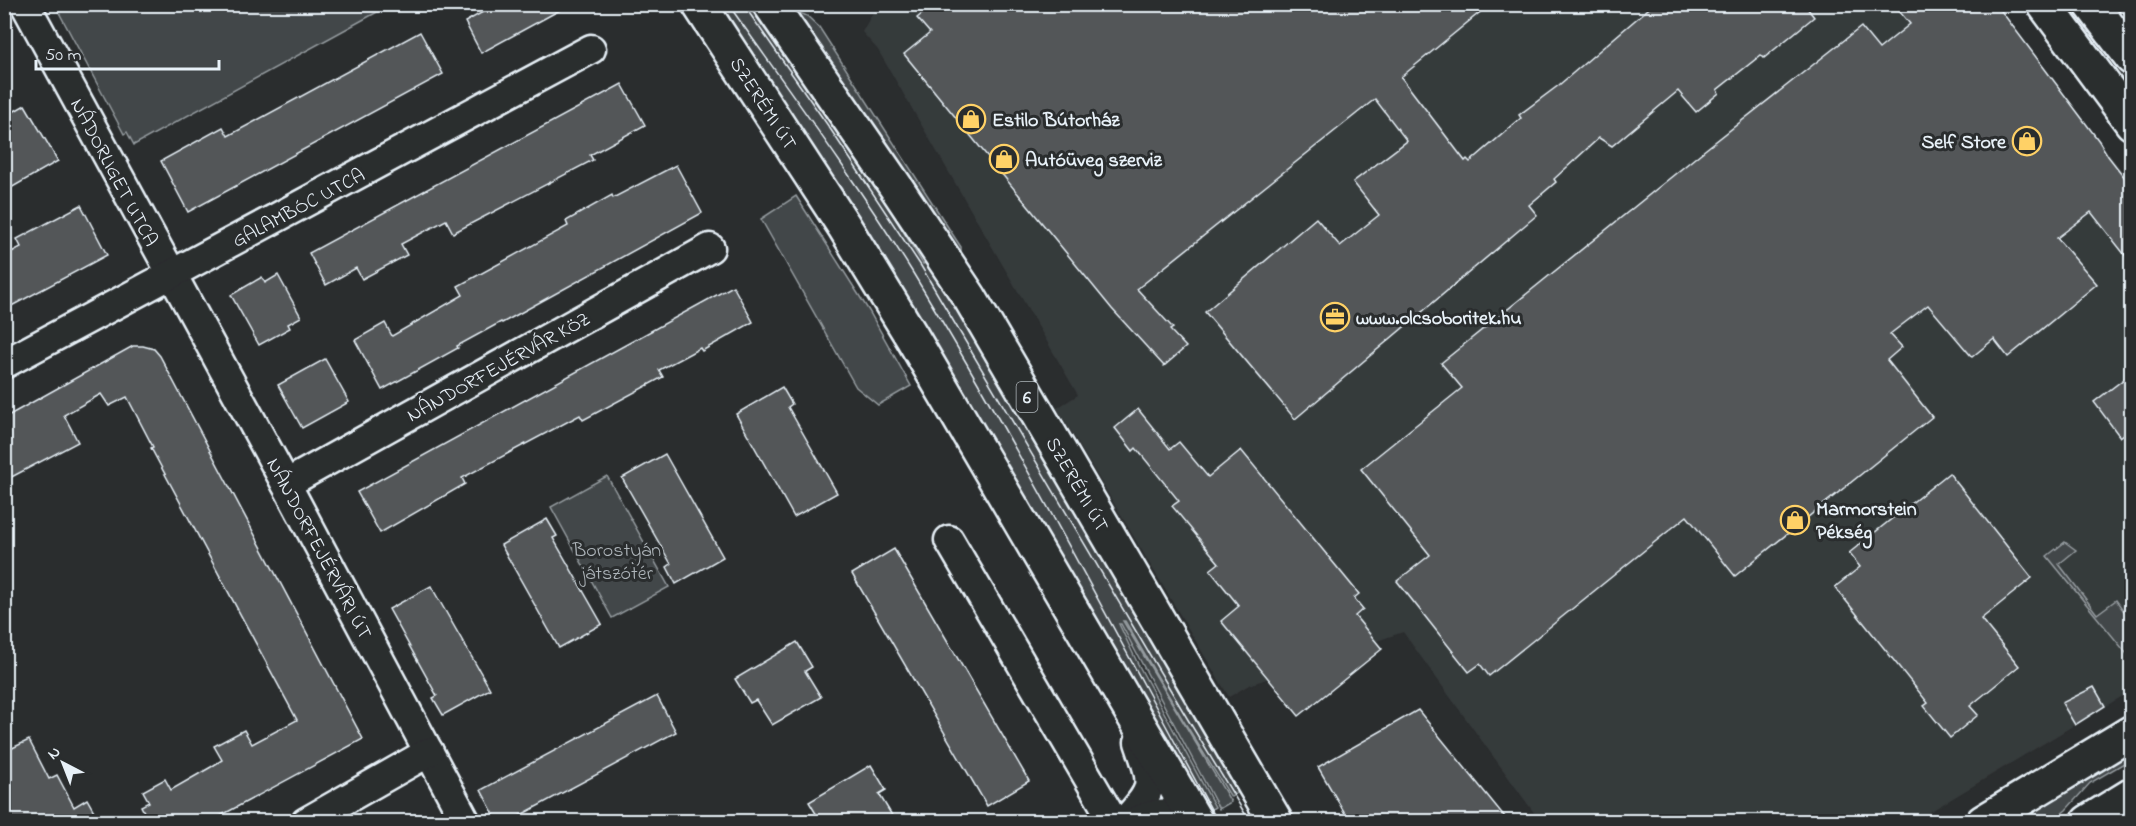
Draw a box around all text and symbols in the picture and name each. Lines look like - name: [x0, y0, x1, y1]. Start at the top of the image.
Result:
- scale bar: [36, 33, 219, 71]
- text: 50 m: [45, 43, 82, 69]
- street label: SZERÉMI ÚT: [721, 52, 803, 156]
- street label: NÁDORLIGET UTCA: [61, 94, 164, 252]
- shop icon: Estilo Bútorház: [955, 103, 987, 135]
- place label: Estilo Bútorház: [992, 107, 1120, 136]
- shop icon: Self Store: [2011, 125, 2043, 157]
- place label: Self Store: [1921, 129, 2007, 158]
- shop icon: Autóüveg szerviz: [988, 143, 1020, 175]
- place label: Autóüveg szerviz: [1025, 147, 1163, 177]
- street label: GALAMBÓC UTCA: [228, 162, 371, 256]
- office icon: www.olcsoboritek.hu: [1319, 301, 1351, 333]
- place label: www.olcsoboritek.hu: [1356, 305, 1522, 334]
- street label: NÁNDORFEJÉRVÁR KÖZ: [402, 306, 596, 431]
- road number: 6: [1016, 382, 1038, 412]
- street label: SZERÉMI ÚT: [1037, 432, 1115, 538]
- street label: NÁNDORFEJÉRVÁRI ÚT: [258, 453, 378, 645]
- place label: Marmorstein Pékség: [1816, 496, 1917, 549]
- shop icon: Marmorstein Pékség: [1779, 504, 1811, 536]
- park label: Borostyán játszótér: [572, 537, 661, 589]
- north arrow: [33, 733, 93, 793]
- text: N: [42, 741, 66, 766]

